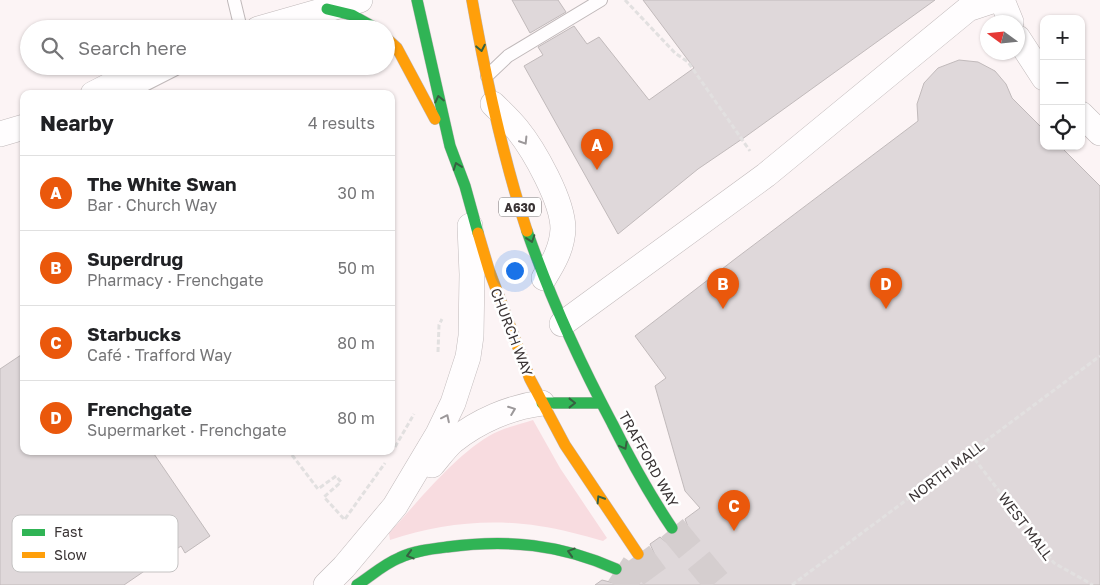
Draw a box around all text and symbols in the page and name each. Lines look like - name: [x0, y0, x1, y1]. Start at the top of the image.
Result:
- north arrow: [980, 15, 1025, 60]
- map controls: [1040, 15, 1085, 150]
- button: +: [1040, 15, 1085, 60]
- search box: [20, 20, 395, 75]
- icon: search: [38, 34, 66, 62]
- text: Search here: [78, 36, 187, 59]
- one-way arrow: [475, 43, 486, 52]
- button: −: [1040, 60, 1085, 105]
- one-way arrow: [434, 94, 445, 103]
- button: locate: [1040, 105, 1085, 150]
- text: Nearby: [40, 110, 114, 136]
- text: 4 results: [308, 113, 375, 133]
- pin: A: [581, 129, 613, 170]
- one-way arrow: [518, 135, 528, 144]
- one-way arrow: [453, 162, 463, 171]
- text: The White Swan: [87, 172, 236, 195]
- text: A: [50, 183, 62, 203]
- text: 30 m: [338, 183, 375, 203]
- text: Bar · Church Way: [87, 195, 217, 215]
- road number: A630: [499, 198, 541, 216]
- one-way arrow: [525, 234, 535, 242]
- text: Superdrug: [87, 247, 183, 270]
- text: B: [50, 258, 62, 278]
- text: 50 m: [338, 258, 375, 278]
- your location: [502, 258, 528, 284]
- pin: B: [707, 268, 739, 309]
- pin: D: [870, 268, 902, 309]
- text: Pharmacy · Frenchgate: [87, 270, 264, 290]
- street label: CHURCH WAY: [487, 285, 537, 379]
- text: Starbucks: [87, 322, 181, 345]
- text: C: [50, 333, 62, 353]
- text: 80 m: [337, 333, 375, 353]
- text: Café · Trafford Way: [87, 345, 232, 365]
- text: Frenchgate: [87, 397, 192, 420]
- one-way arrow: [568, 398, 576, 408]
- one-way arrow: [507, 406, 515, 416]
- text: D: [50, 408, 62, 428]
- text: 80 m: [337, 408, 375, 428]
- street label: TRAFFORD WAY: [616, 408, 682, 510]
- one-way arrow: [440, 414, 450, 423]
- text: Supermarket · Frenchgate: [87, 420, 287, 440]
- street label: NORTH MALL: [905, 437, 987, 505]
- one-way arrow: [618, 441, 628, 450]
- street label: WEST MALL: [995, 489, 1057, 563]
- pin: C: [718, 490, 750, 531]
- one-way arrow: [597, 495, 607, 504]
- legend: [12, 515, 178, 572]
- text: Fast: [54, 523, 83, 540]
- text: Slow: [54, 546, 87, 563]
- one-way arrow: [567, 547, 576, 557]
- one-way arrow: [407, 549, 415, 559]

